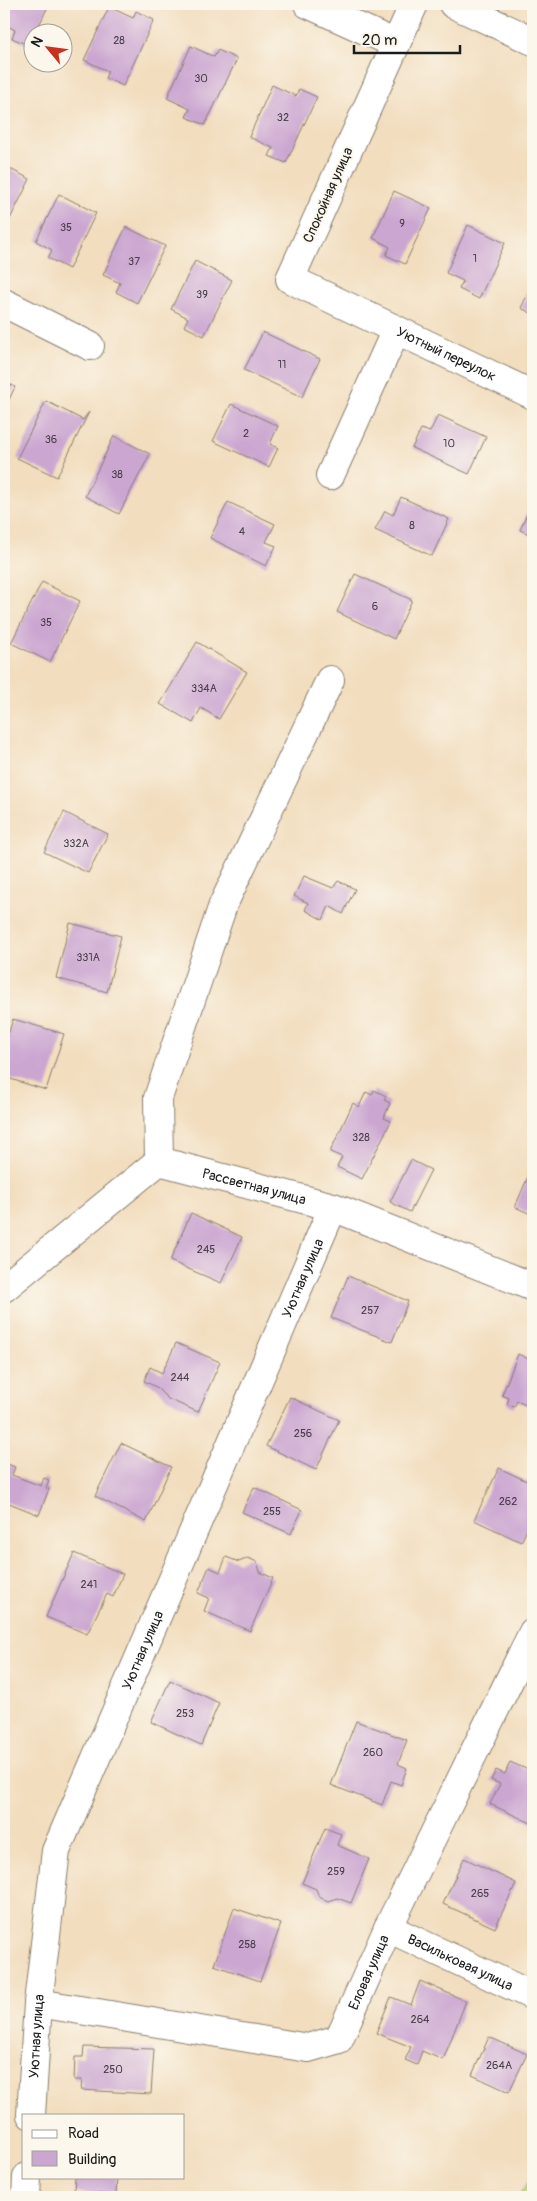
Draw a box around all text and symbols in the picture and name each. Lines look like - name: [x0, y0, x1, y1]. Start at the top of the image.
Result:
- north arrow: [22, 22, 72, 72]
- scale bar: [354, 22, 461, 54]
- text: 20 m: [362, 31, 397, 50]
- text: N: [27, 34, 47, 50]
- house number: 28: [113, 34, 125, 47]
- house number: 30: [194, 72, 208, 85]
- house number: 32: [277, 111, 289, 124]
- street label: Спокойная улица: [299, 145, 357, 245]
- house number: 9: [399, 217, 405, 230]
- house number: 35: [60, 221, 72, 234]
- house number: 1: [473, 252, 477, 265]
- house number: 37: [128, 255, 140, 268]
- house number: 39: [196, 288, 208, 301]
- street label: Уютный переулок: [394, 323, 499, 385]
- house number: 11: [278, 358, 286, 371]
- house number: 2: [243, 427, 249, 440]
- house number: 36: [45, 433, 57, 446]
- house number: 10: [443, 437, 455, 450]
- house number: 38: [111, 468, 123, 481]
- house number: 8: [409, 519, 415, 532]
- house number: 4: [239, 525, 246, 538]
- house number: 6: [372, 600, 378, 613]
- house number: 35: [40, 616, 52, 629]
- house number: 334А: [191, 682, 217, 695]
- house number: 332А: [63, 837, 89, 850]
- house number: 331А: [76, 951, 100, 964]
- house number: 328: [352, 1131, 370, 1144]
- street label: Рассветная улица: [201, 1164, 308, 1208]
- street label: Уютная улица: [278, 1236, 327, 1320]
- house number: 245: [197, 1243, 215, 1256]
- house number: 257: [361, 1304, 379, 1317]
- house number: 244: [171, 1371, 190, 1384]
- house number: 256: [294, 1427, 312, 1440]
- house number: 262: [499, 1495, 517, 1508]
- house number: 255: [263, 1505, 281, 1518]
- house number: 241: [81, 1578, 97, 1591]
- street label: Уютная улица: [118, 1608, 167, 1692]
- house number: 253: [176, 1707, 194, 1720]
- house number: 260: [363, 1746, 383, 1759]
- house number: 259: [327, 1865, 345, 1878]
- house number: 265: [471, 1887, 489, 1900]
- street label: Васильковая улица: [405, 1930, 516, 1994]
- street label: Еловая улица: [345, 1932, 392, 2012]
- house number: 258: [238, 1938, 256, 1951]
- street label: Уютная улица: [25, 1993, 47, 2079]
- house number: 264: [411, 2013, 430, 2026]
- house number: 264А: [486, 2059, 512, 2072]
- house number: 250: [103, 2063, 123, 2076]
- legend: [22, 2114, 185, 2178]
- text: Road: [68, 2124, 99, 2143]
- text: Building: [68, 2150, 116, 2169]

